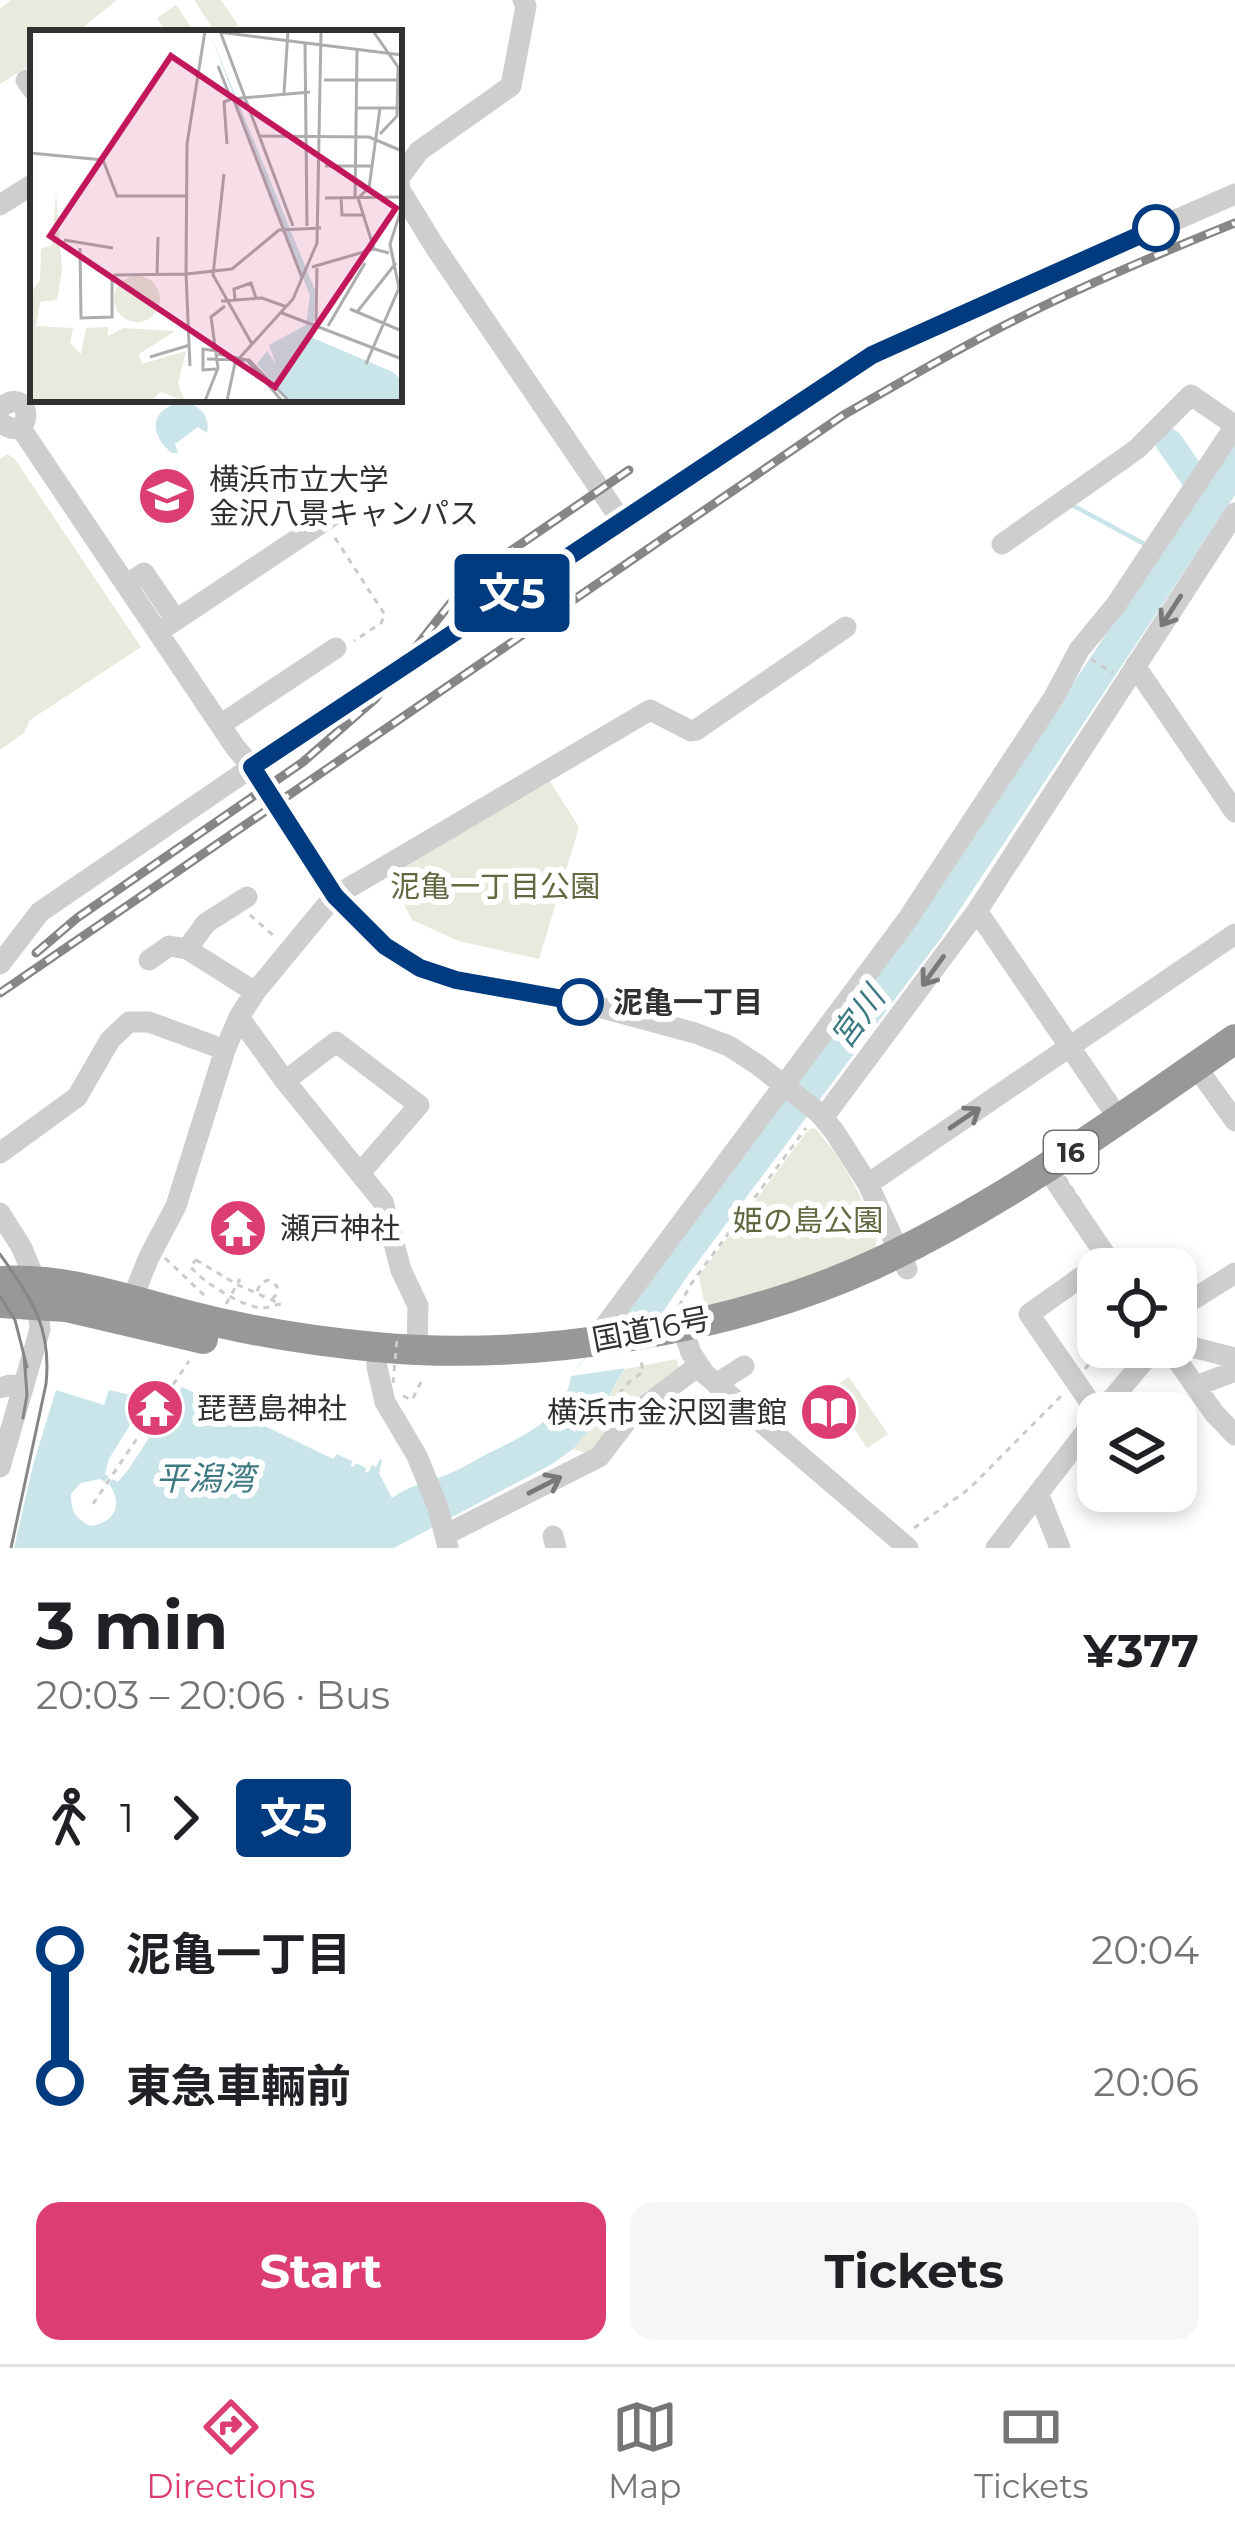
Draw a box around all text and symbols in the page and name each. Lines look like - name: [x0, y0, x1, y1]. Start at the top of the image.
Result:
- inset map: [30, 30, 402, 402]
- unlabelled marker: [1134, 206, 1178, 250]
- place label: 横浜市立大学 金沢八景キャンパス: [209, 461, 479, 532]
- school or university icon: 横浜市立大学 金沢八景キャンパス: [136, 465, 198, 527]
- line badge: 文5: [458, 554, 566, 632]
- text: 文5: [479, 567, 546, 619]
- one-way arrow: [1158, 593, 1183, 627]
- park label: 泥亀一丁目公園: [390, 868, 600, 905]
- one-way arrow: [921, 954, 946, 987]
- water label: 宮川: [821, 976, 894, 1055]
- marker: 泥亀一丁目: [558, 980, 602, 1024]
- place label: 泥亀一丁目: [613, 984, 763, 1021]
- one-way arrow: [947, 1106, 981, 1131]
- road number: 16: [1044, 1131, 1098, 1173]
- temple icon: 瀬戸神社: [207, 1197, 269, 1259]
- park label: 姫の島公園: [733, 1202, 883, 1239]
- place label: 瀬戸神社: [280, 1210, 400, 1247]
- map controls: [1077, 1248, 1197, 1512]
- button: locate: [1077, 1248, 1197, 1368]
- street label: 国道16号: [589, 1299, 713, 1359]
- temple icon: 琵琶島神社: [124, 1377, 186, 1439]
- library icon: 横浜市金沢図書館: [798, 1381, 860, 1443]
- place label: 琵琶島神社: [197, 1390, 347, 1427]
- button: layers: [1077, 1392, 1197, 1512]
- place label: 横浜市金沢図書館: [547, 1394, 787, 1431]
- water label: 平潟湾: [156, 1458, 260, 1498]
- one-way arrow: [526, 1472, 562, 1495]
- text: 3 min: [36, 1585, 228, 1666]
- text: ¥377: [1083, 1623, 1199, 1678]
- text: 20:03 – 20:06 · Bus: [36, 1671, 390, 1719]
- icon: walk: [36, 1785, 102, 1851]
- icon: forward: [152, 1785, 218, 1851]
- text: 文5: [260, 1792, 327, 1844]
- text: 1: [120, 1794, 134, 1842]
- text: 泥亀一丁目: [126, 1926, 351, 1981]
- text: 20:04: [1091, 1926, 1199, 1974]
- text: 東急車輛前: [126, 2058, 351, 2113]
- text: 20:06: [1093, 2058, 1199, 2106]
- button: Start: [36, 2202, 606, 2340]
- button: Tickets: [630, 2202, 1199, 2340]
- tab: Directions: [146, 2394, 315, 2506]
- tab: Map: [608, 2394, 681, 2506]
- tab: Tickets: [974, 2394, 1089, 2506]

